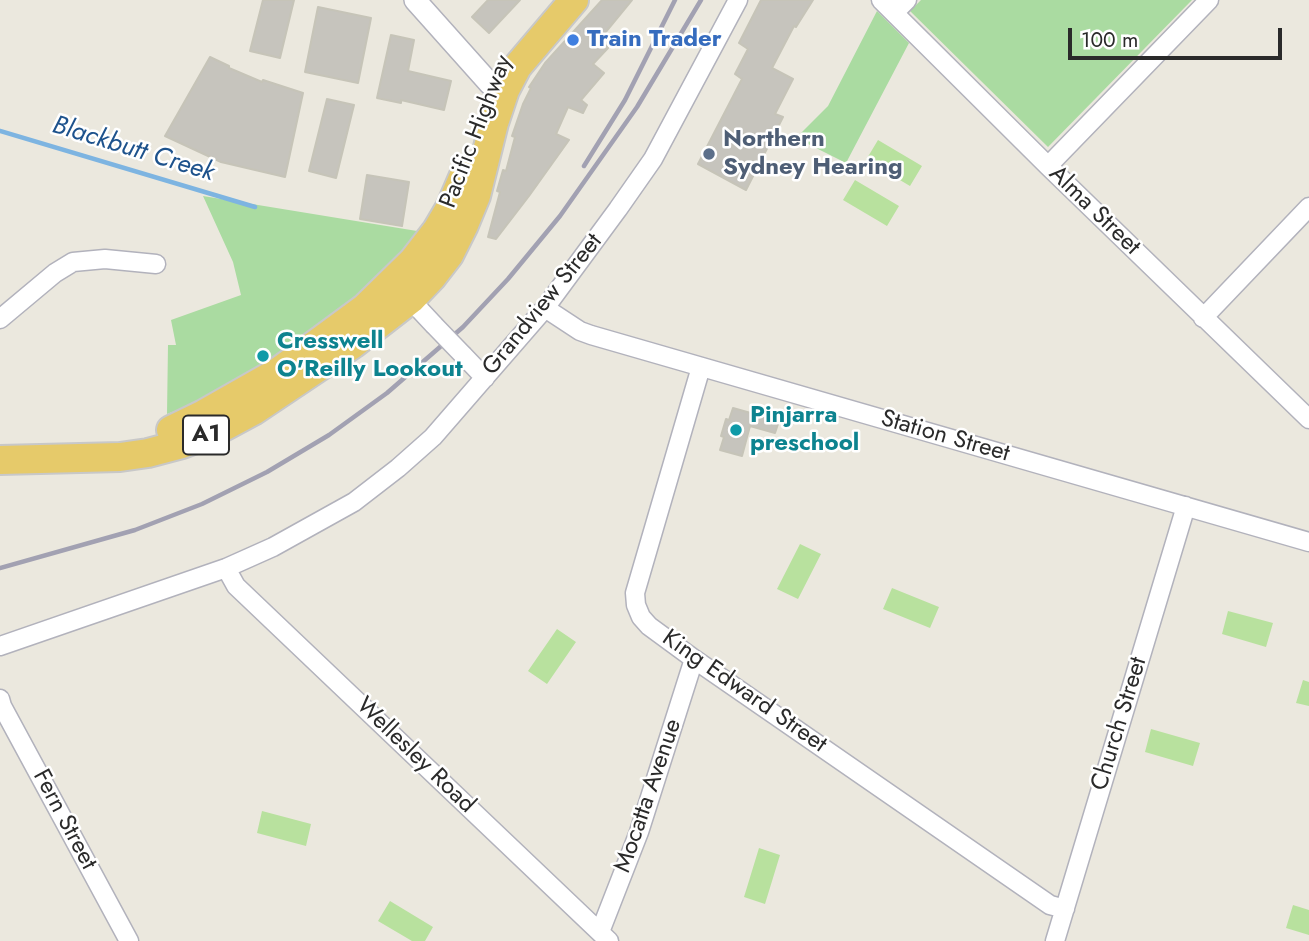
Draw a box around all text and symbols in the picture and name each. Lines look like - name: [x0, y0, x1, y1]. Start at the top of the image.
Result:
- scale bar: [1071, 14, 1284, 58]
- text: 100 m: [1081, 25, 1138, 55]
- place label: Train Trader: [587, 26, 722, 54]
- marker: Train Trader: [565, 32, 581, 48]
- street label: Pacific Highway: [435, 52, 519, 212]
- water label: Blackbutt Creek: [48, 111, 218, 189]
- place label: Northern Sydney Hearing: [723, 126, 903, 182]
- marker: Northern Sydney Hearing: [701, 146, 717, 162]
- street label: Alma Street: [1042, 160, 1146, 262]
- street label: Grandview Street: [477, 228, 609, 382]
- place label: Cresswell O'Reilly Lookout: [277, 328, 463, 384]
- marker: Cresswell O'Reilly Lookout: [255, 348, 271, 364]
- place label: Pinjarra preschool: [750, 402, 859, 458]
- street label: Station Street: [877, 405, 1013, 469]
- road number: A1: [183, 416, 229, 454]
- marker: Pinjarra preschool: [728, 422, 744, 438]
- street label: King Edward Street: [656, 624, 832, 760]
- street label: Church Street: [1086, 654, 1154, 794]
- street label: Wellesley Road: [349, 692, 481, 820]
- street label: Mocatta Avenue: [609, 715, 689, 877]
- street label: Fern Street: [26, 765, 102, 875]

